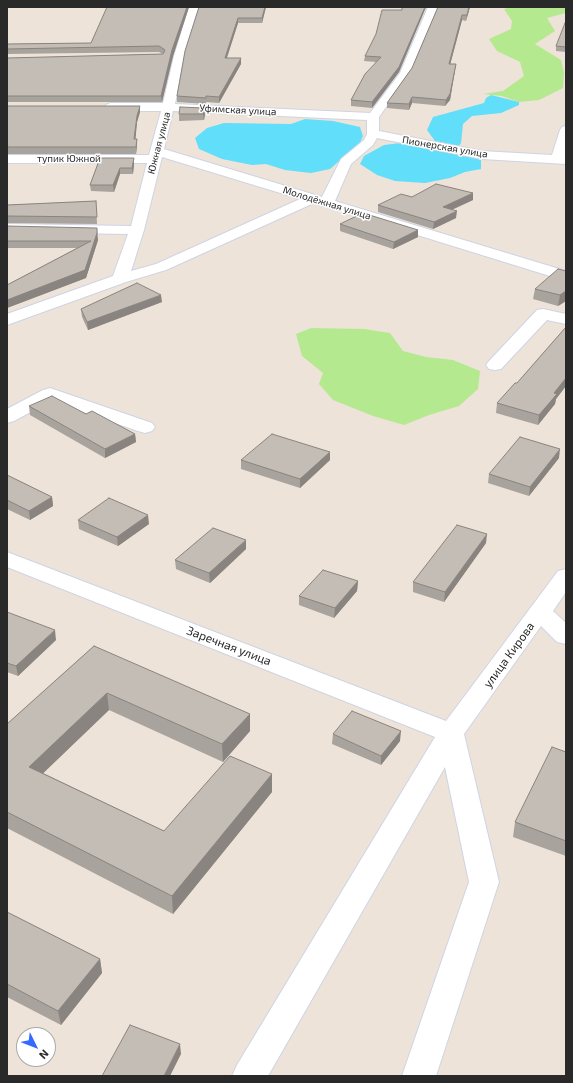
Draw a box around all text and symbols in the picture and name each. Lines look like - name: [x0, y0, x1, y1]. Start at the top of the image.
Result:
- street label: Уфимская улица: [199, 102, 277, 118]
- street label: Южная улица: [145, 110, 173, 176]
- street label: Пионерская улица: [401, 134, 489, 160]
- street label: тупик Южной: [37, 153, 101, 165]
- street label: Молодёжная улица: [281, 184, 373, 222]
- street label: улица Кирова: [480, 619, 538, 691]
- street label: Заречная улица: [185, 623, 273, 669]
- north arrow: [16, 1027, 56, 1067]
- text: N: [37, 1047, 52, 1062]

